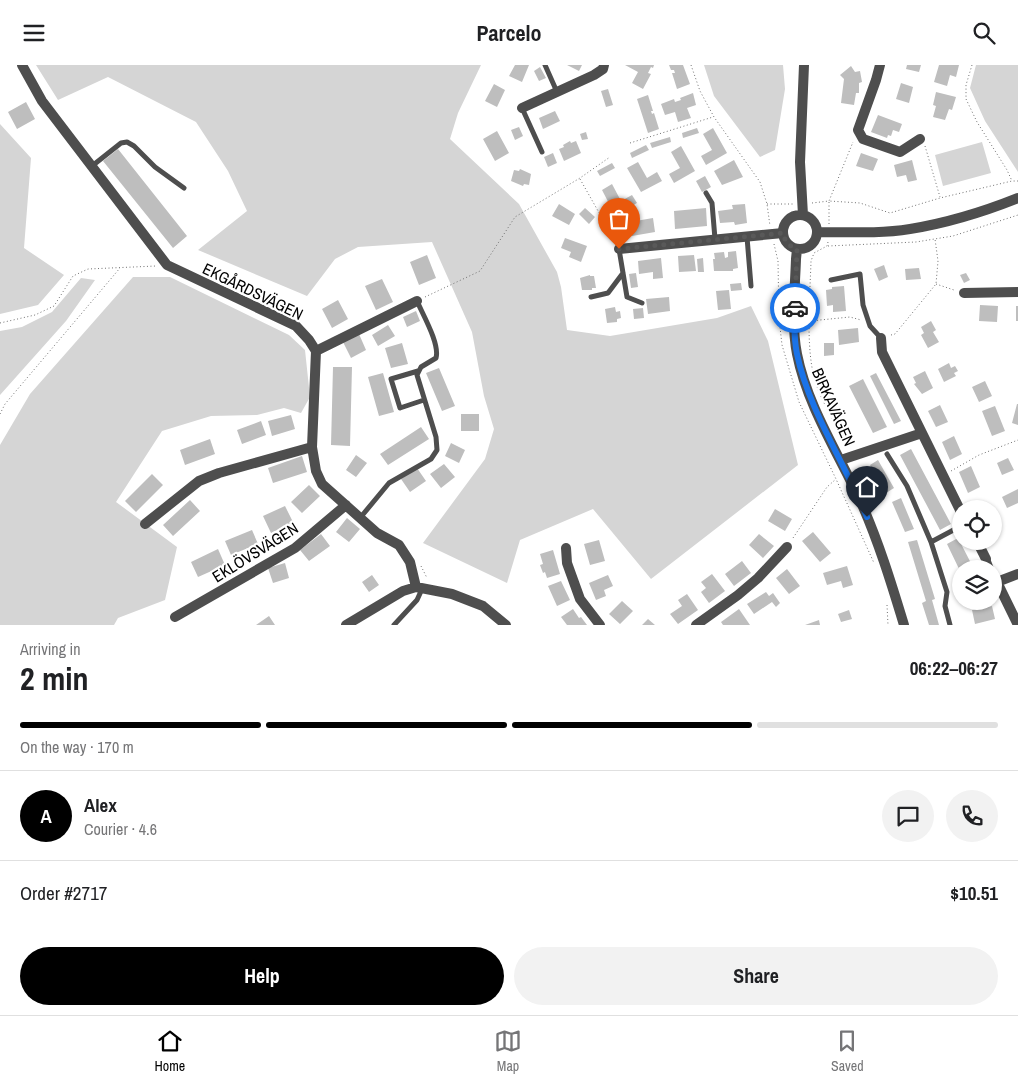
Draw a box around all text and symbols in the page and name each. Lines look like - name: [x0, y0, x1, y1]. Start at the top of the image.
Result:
- text: Parcelo: [476, 18, 542, 48]
- icon: menu: [20, 19, 48, 47]
- icon: search: [970, 19, 998, 47]
- pin: [598, 198, 640, 249]
- icon: bag: [605, 205, 633, 233]
- street label: EKGÅRDSVÄGEN: [199, 257, 307, 325]
- courier: [770, 283, 820, 333]
- icon: car: [781, 294, 809, 322]
- street label: BIRKAVÄGEN: [807, 364, 861, 450]
- pin: [846, 466, 888, 517]
- icon: home: [853, 473, 881, 501]
- map controls: [952, 500, 1002, 610]
- button: locate: [952, 500, 1002, 550]
- street label: EKLÖVSVÄGEN: [208, 517, 302, 587]
- button: layers: [952, 560, 1002, 610]
- text: Arriving in: [20, 638, 81, 660]
- text: 06:22–06:27: [910, 655, 998, 681]
- text: 2 min: [20, 657, 89, 700]
- text: On the way · 170 m: [20, 736, 134, 758]
- button: chat: [882, 790, 934, 842]
- button: phone: [946, 790, 998, 842]
- text: Alex: [84, 792, 117, 818]
- text: A: [40, 803, 52, 829]
- text: Courier · 4.6: [84, 818, 157, 840]
- text: Order #2717: [20, 880, 107, 906]
- text: $10.51: [950, 880, 998, 906]
- button: Help: [20, 947, 504, 1005]
- button: Share: [514, 947, 998, 1005]
- tab: Home: [154, 1027, 185, 1075]
- tab: Map: [494, 1027, 522, 1075]
- tab: Saved: [831, 1027, 864, 1075]

